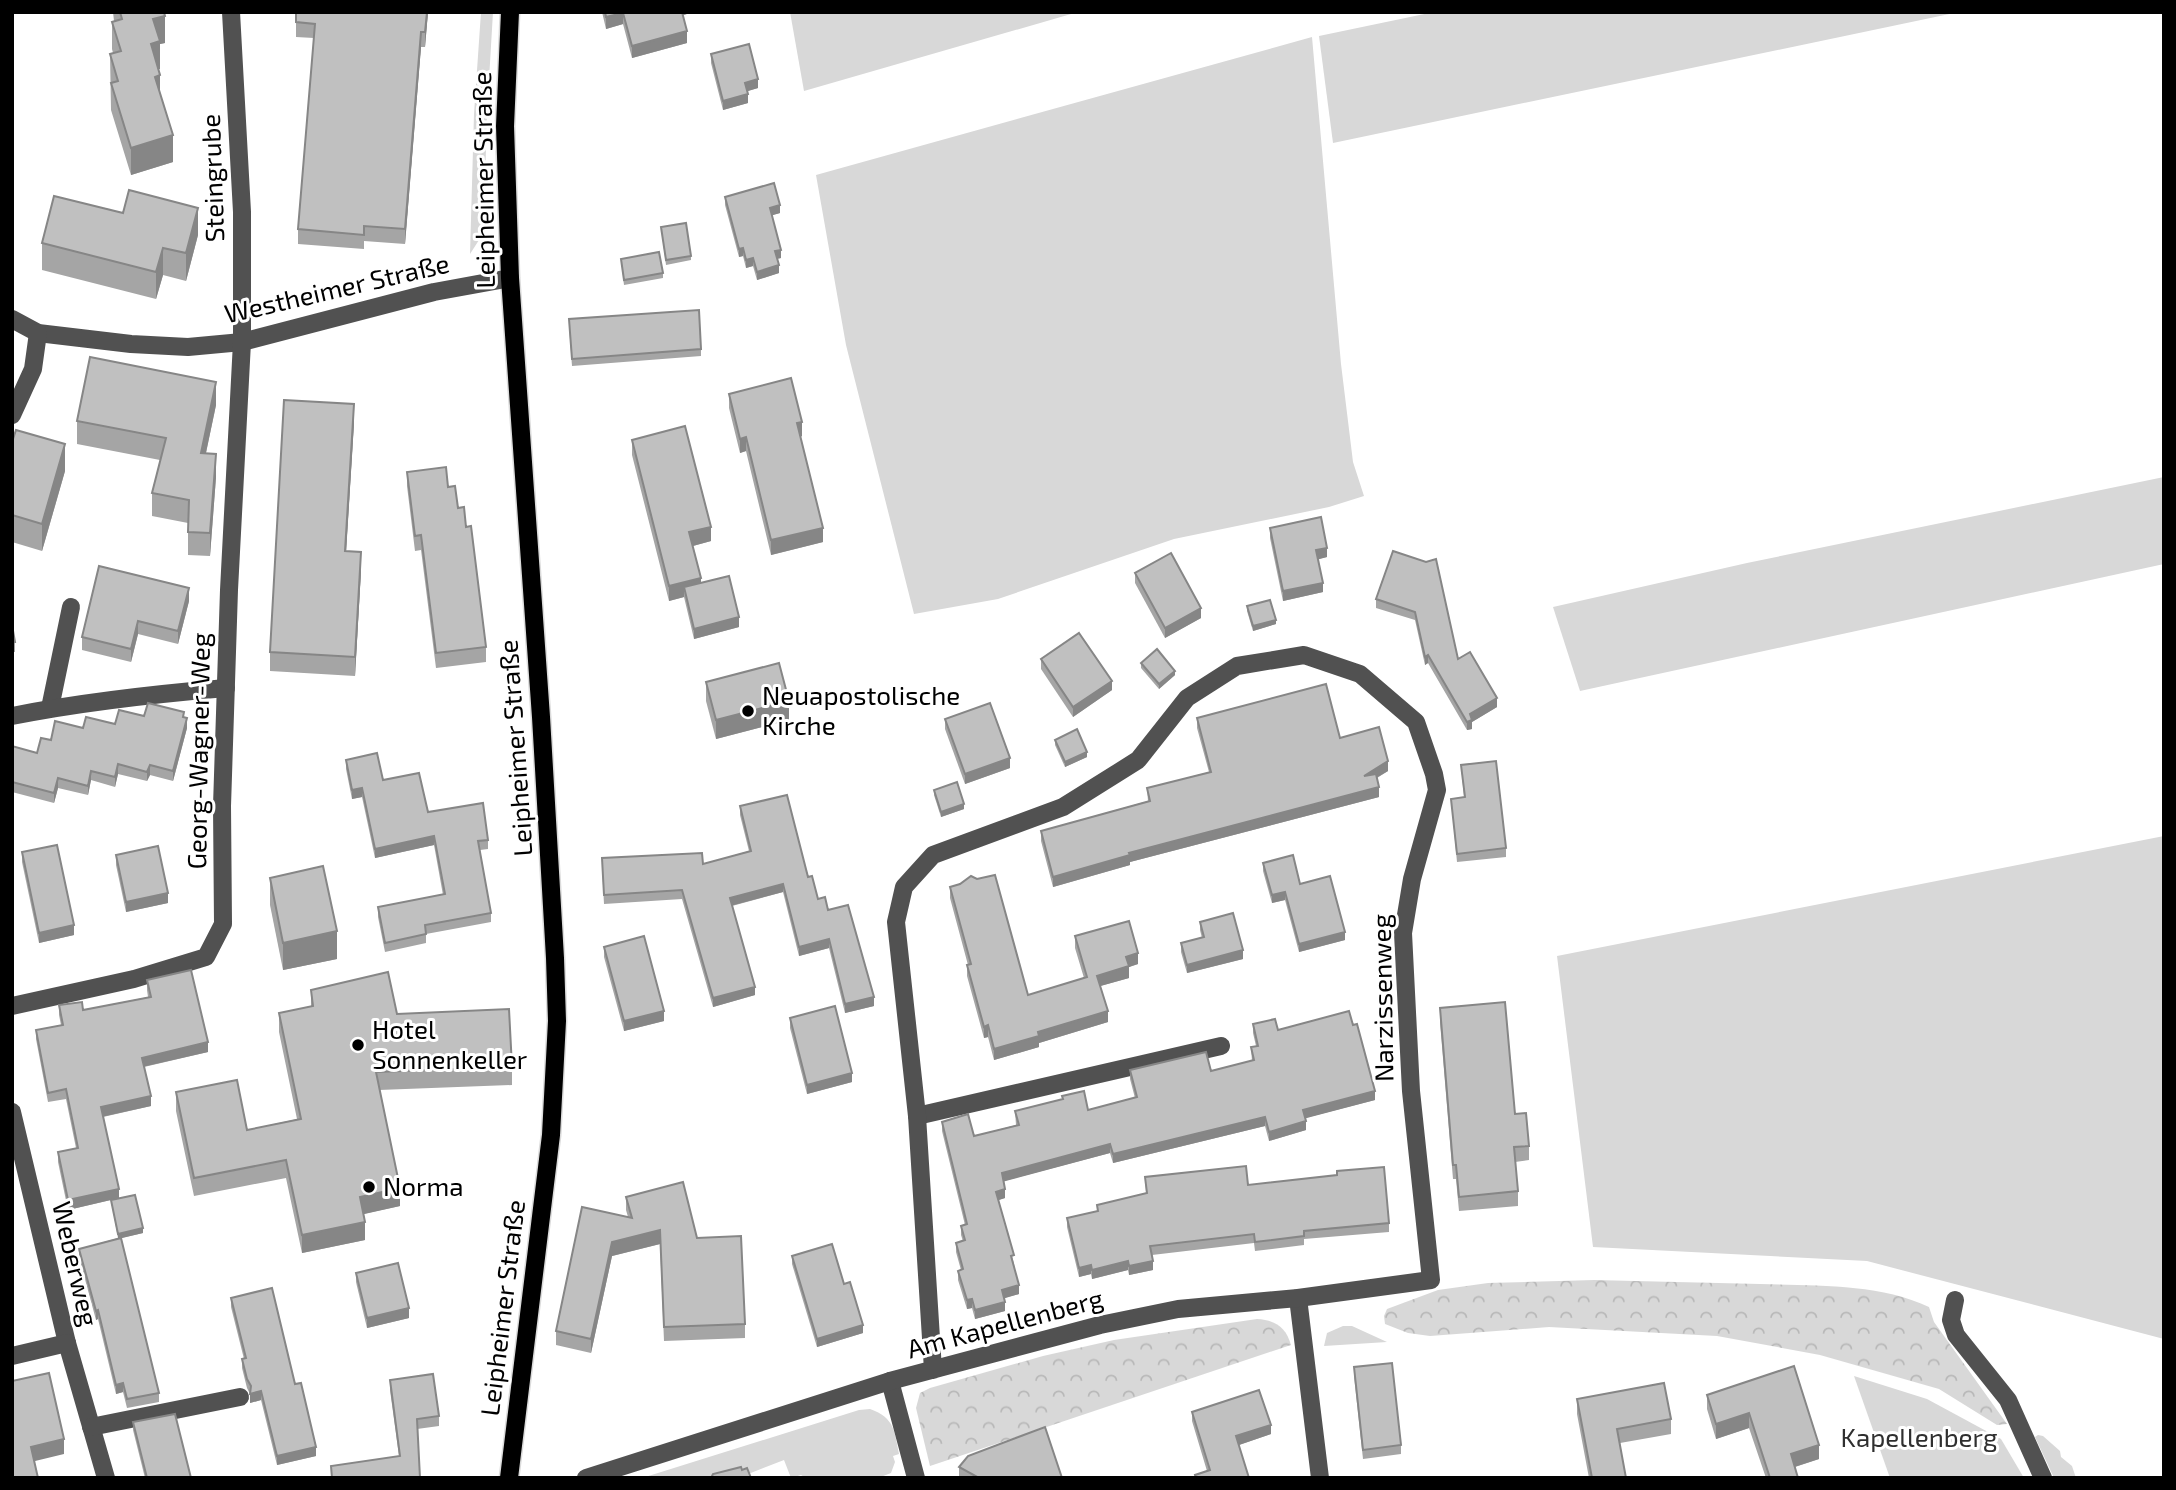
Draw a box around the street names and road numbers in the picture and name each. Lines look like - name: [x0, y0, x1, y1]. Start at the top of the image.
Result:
- street label: Leipheimer Straße: [465, 71, 500, 289]
- street label: Steingrube: [194, 113, 229, 243]
- street label: Westheimer Straße: [221, 247, 452, 328]
- street label: Georg-Wagner-Weg: [180, 632, 215, 870]
- street label: Leipheimer Straße: [491, 639, 538, 858]
- street label: Narzissenweg: [1365, 914, 1398, 1082]
- street label: Weberweg: [47, 1198, 106, 1329]
- street label: Leipheimer Straße: [473, 1198, 530, 1418]
- street label: Am Kapellenberg: [903, 1281, 1106, 1364]

